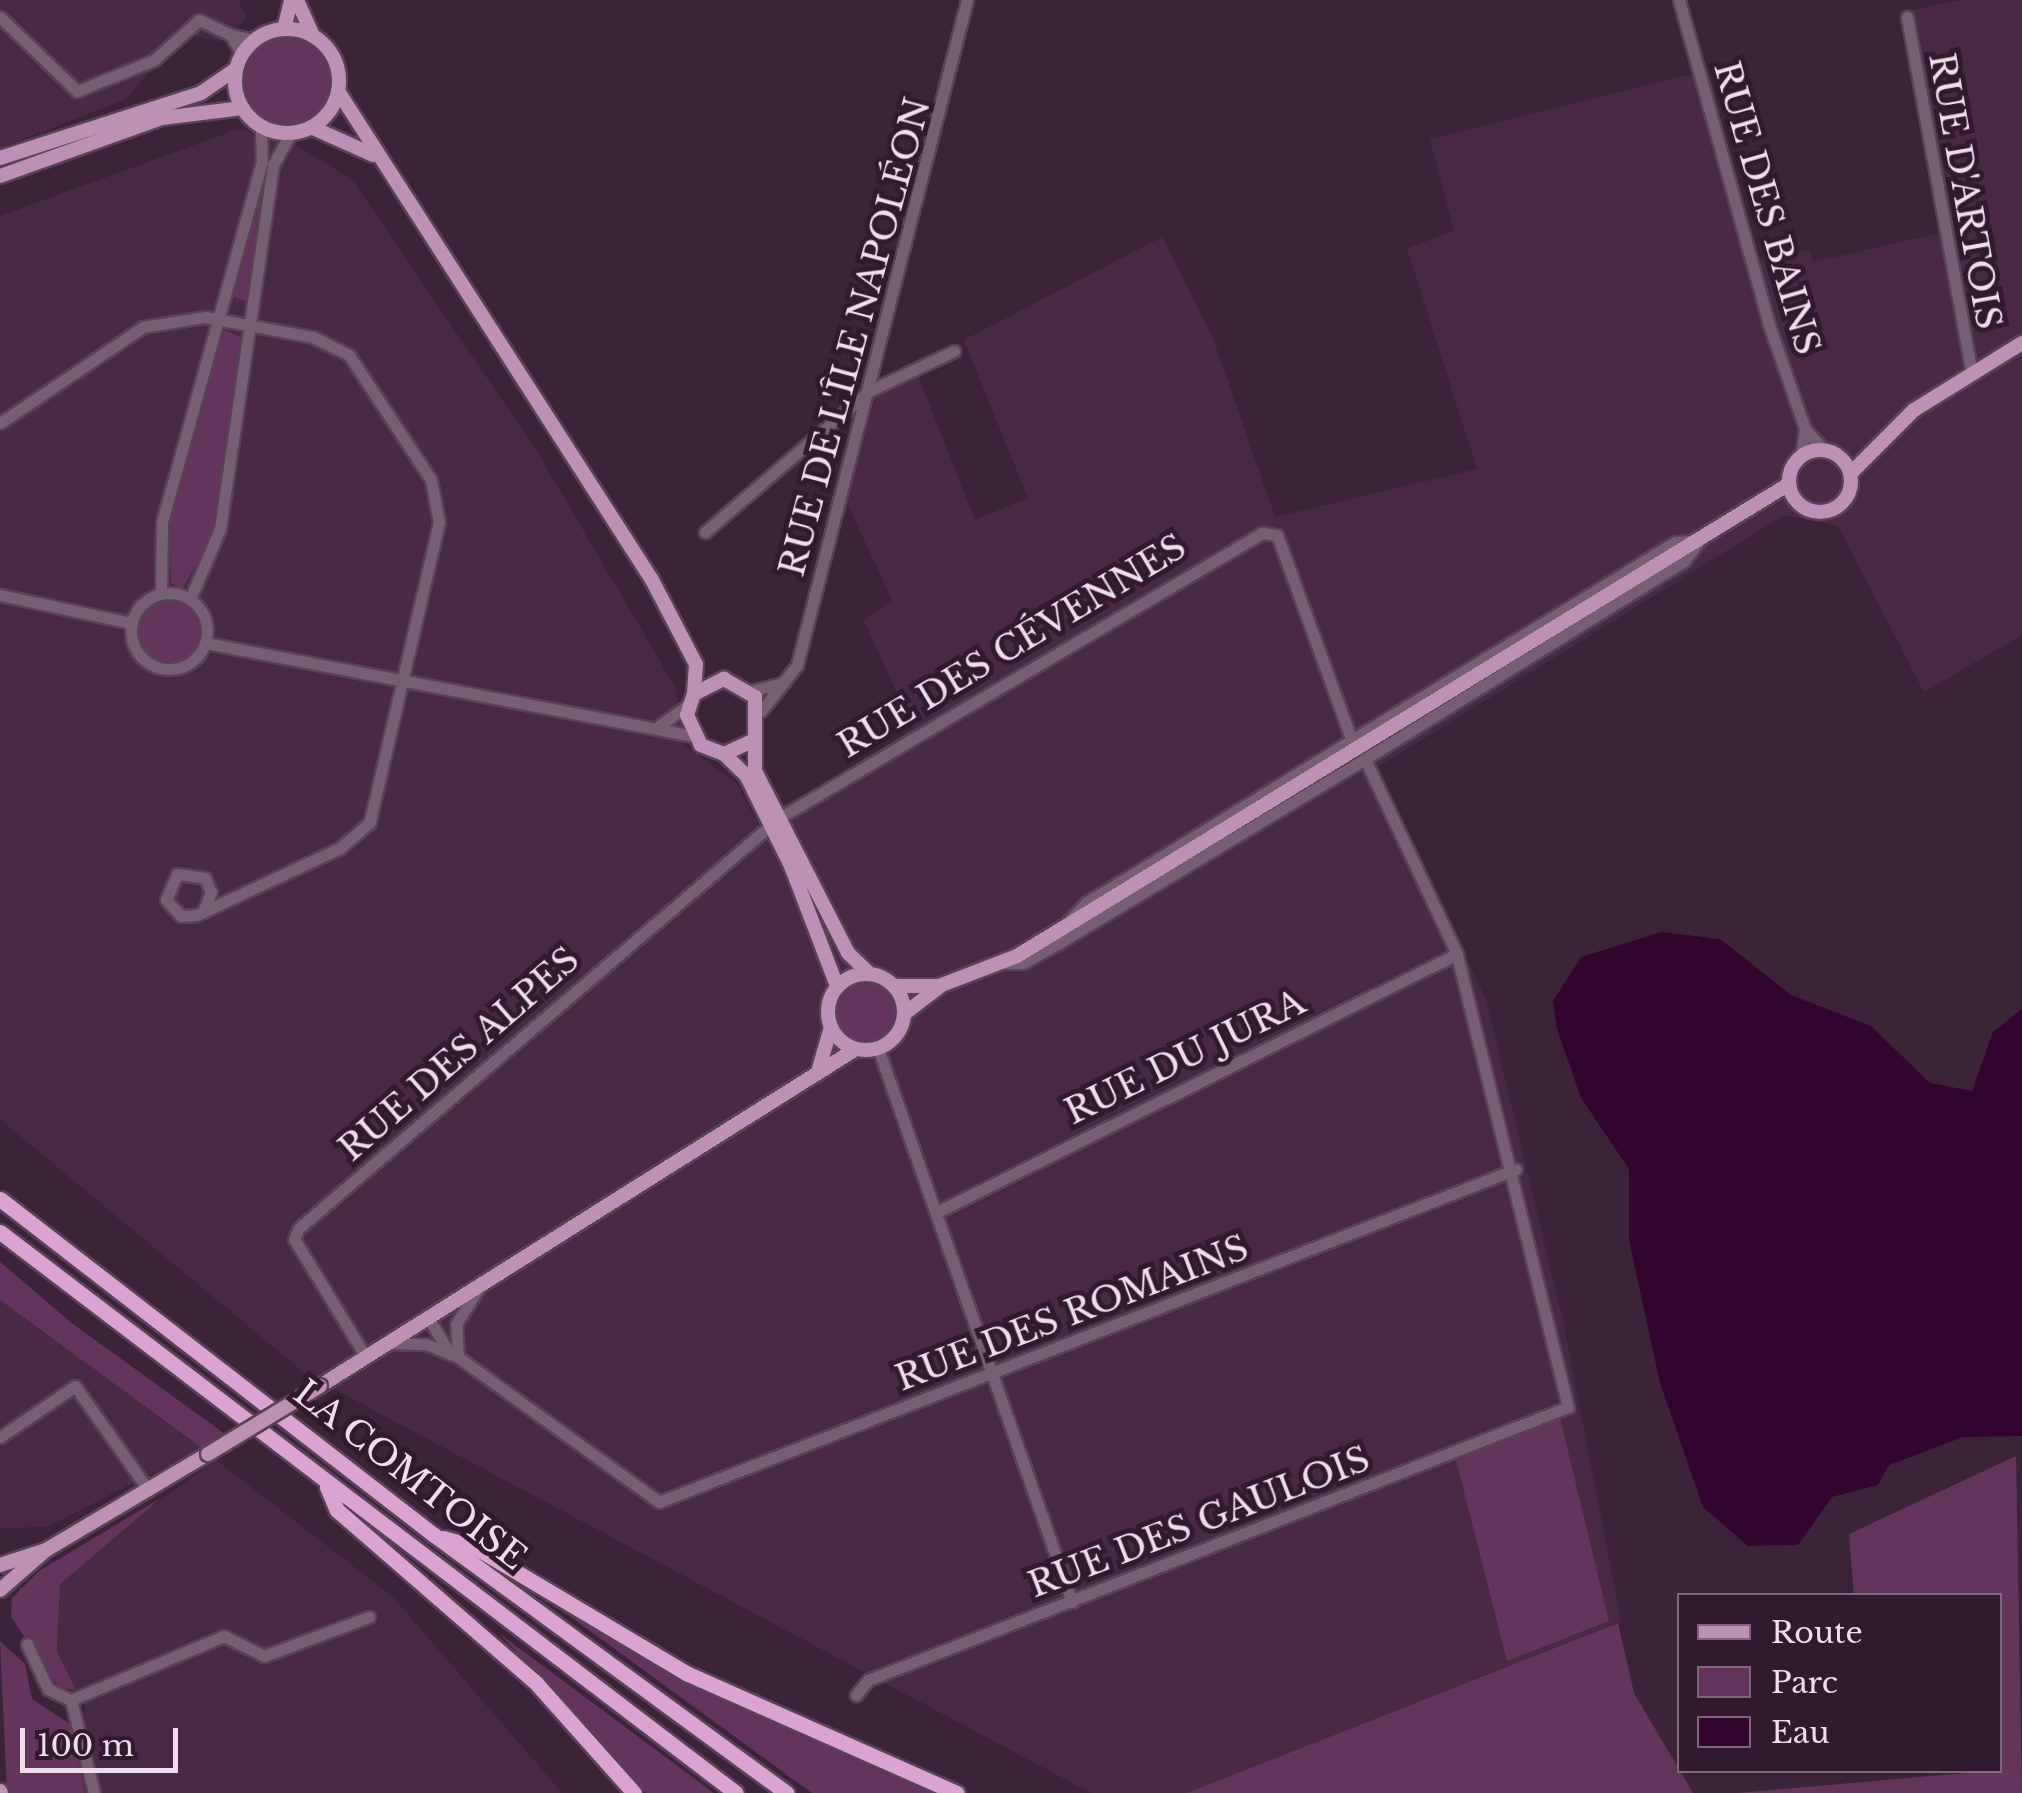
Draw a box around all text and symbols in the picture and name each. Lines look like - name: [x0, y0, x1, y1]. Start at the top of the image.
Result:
- street label: RUE D'ARTOIS: [1920, 50, 2010, 332]
- street label: RUE DES BAINS: [1705, 57, 1829, 359]
- street label: RUE DE L'ÎLE NAPOLÉON: [771, 93, 939, 581]
- street label: RUE DES CÉVENNES: [830, 525, 1194, 767]
- street label: RUE DES ALPES: [330, 938, 588, 1170]
- street label: RUE DU JURA: [1058, 981, 1312, 1133]
- street label: RUE DES ROMAINS: [890, 1226, 1254, 1400]
- street label: LA COMTOISE: [285, 1371, 535, 1579]
- street label: RUE DES GAULOIS: [1023, 1438, 1375, 1606]
- legend: [1677, 1593, 2002, 1773]
- text: Route: [1771, 1614, 1863, 1651]
- text: Parc: [1771, 1664, 1838, 1701]
- scale bar: [25, 1708, 182, 1770]
- text: Eau: [1771, 1714, 1830, 1751]
- text: 100 m: [37, 1727, 134, 1764]

